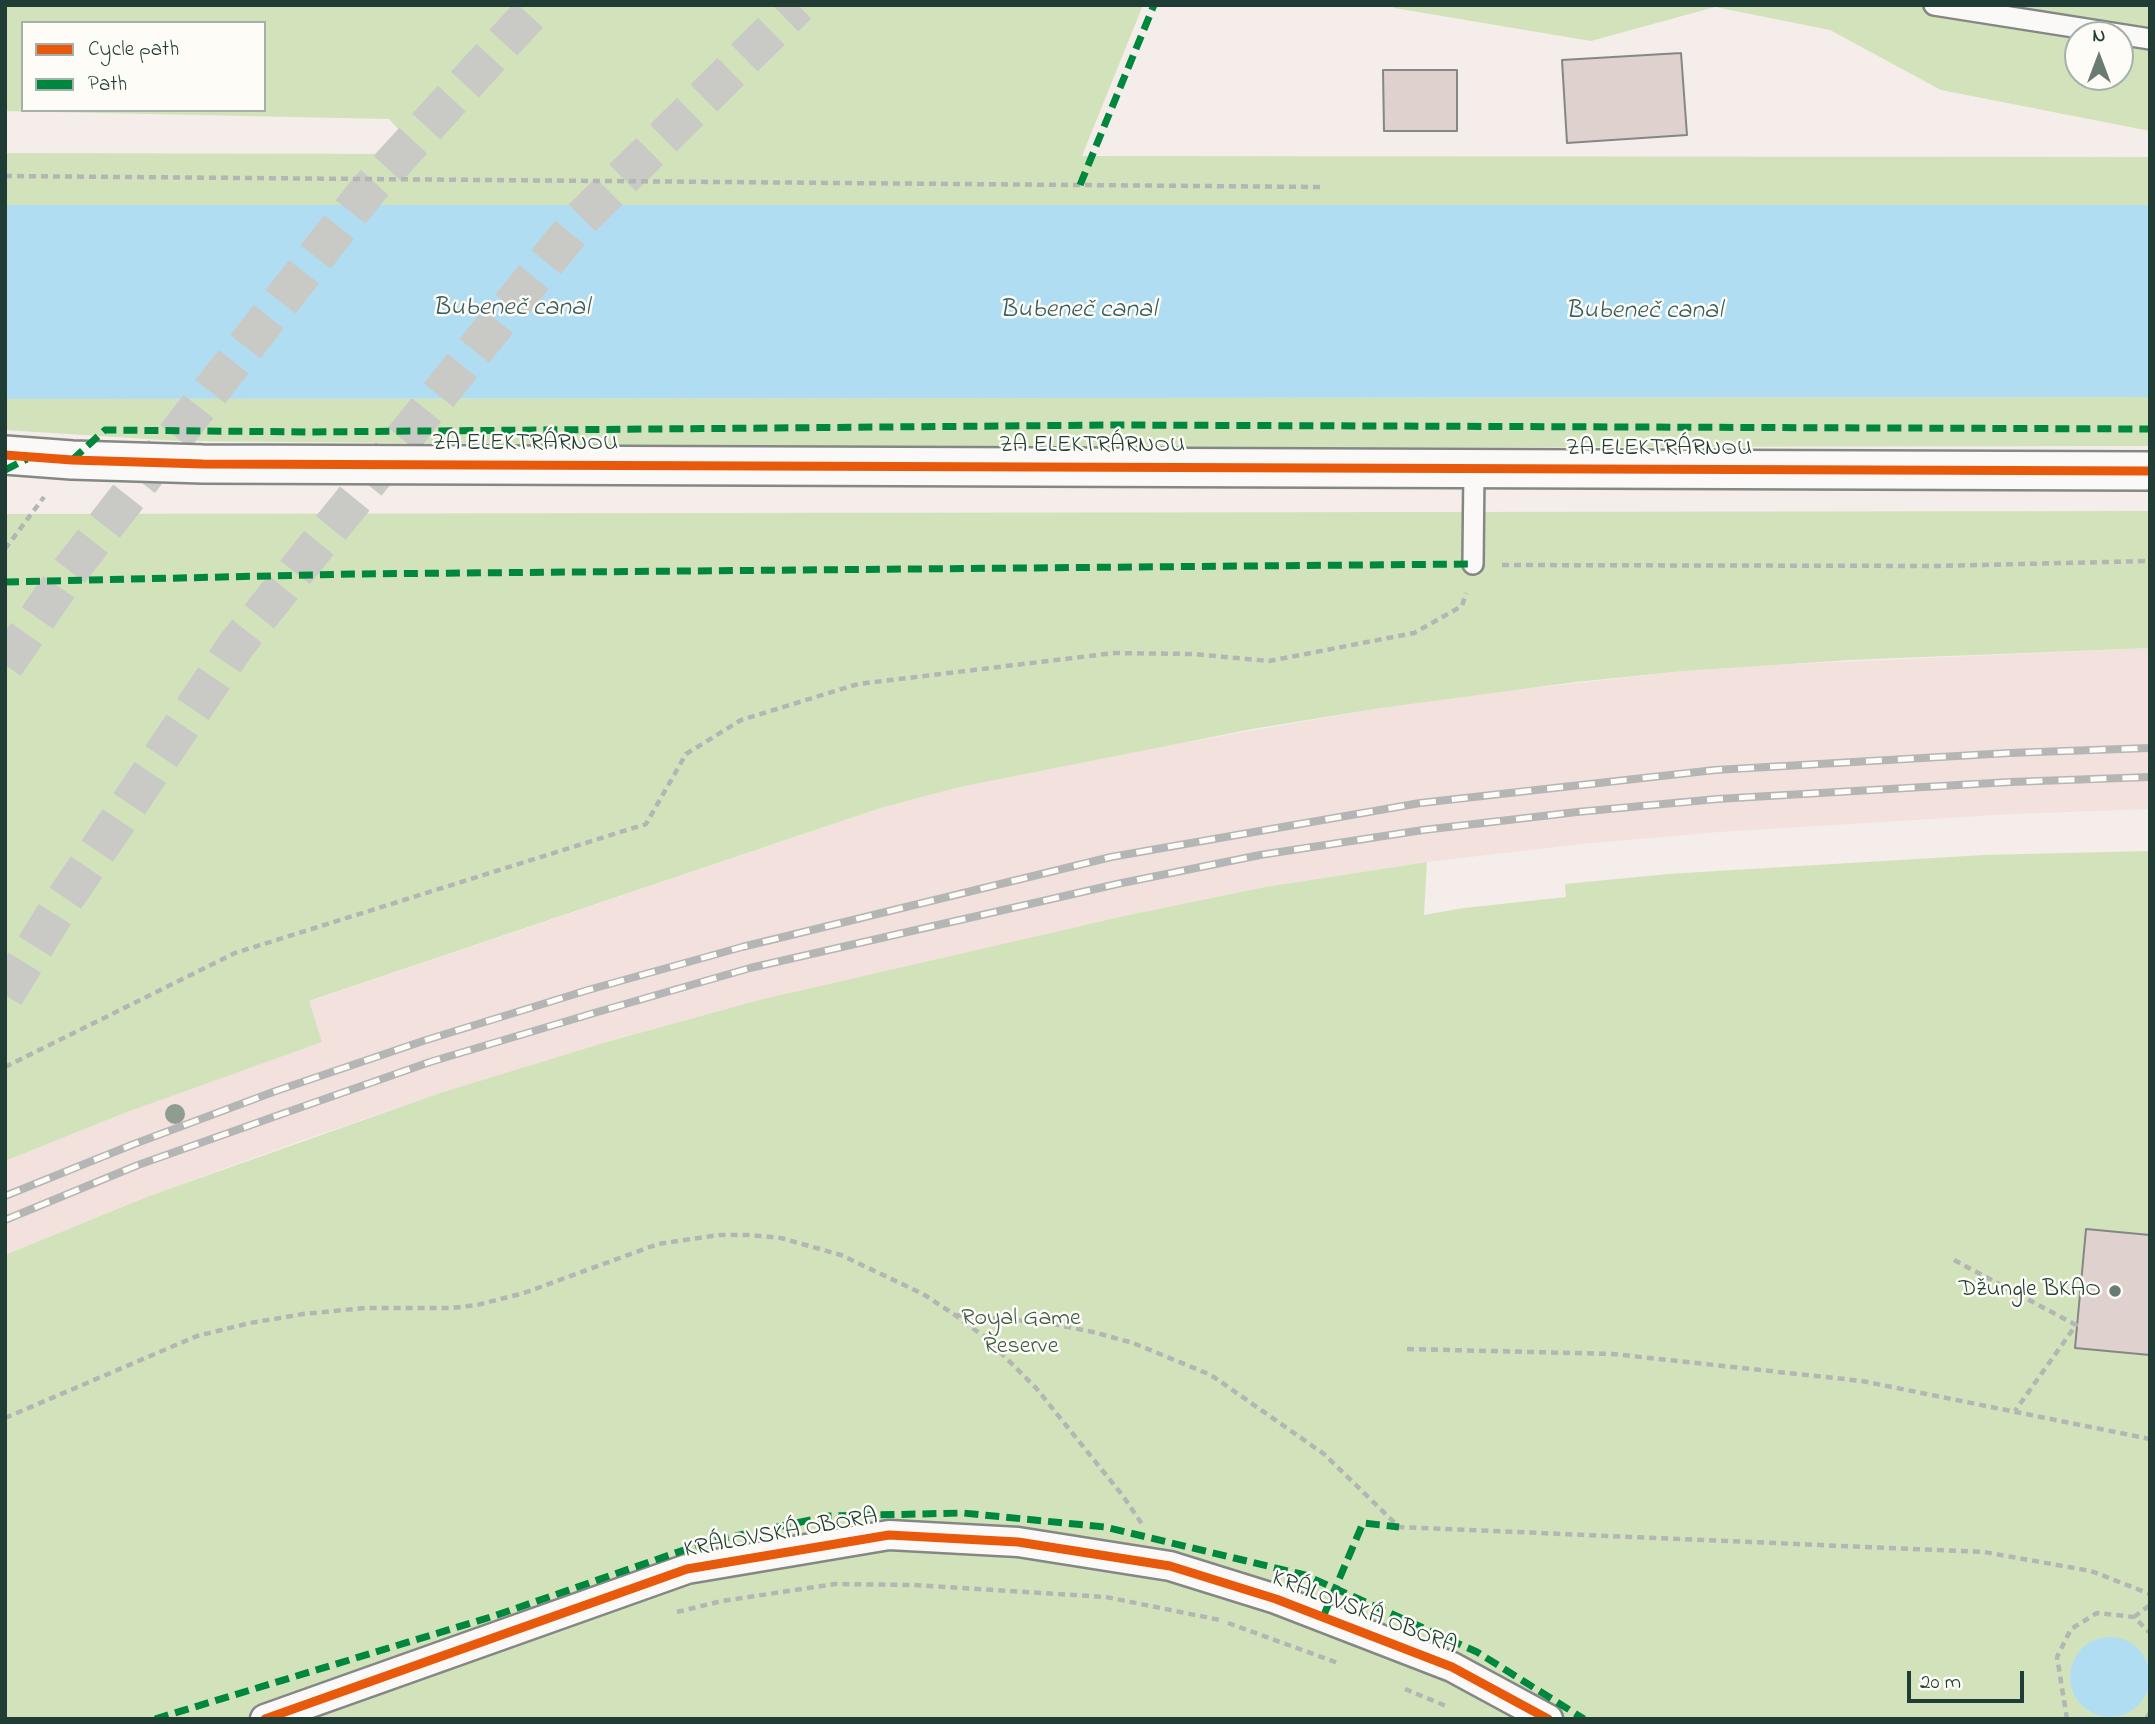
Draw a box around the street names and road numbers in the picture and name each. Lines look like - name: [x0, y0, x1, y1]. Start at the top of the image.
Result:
- street label: ZA ELEKTRÁRNOU: [432, 431, 618, 459]
- street label: ZA ELEKTRÁRNOU: [999, 433, 1185, 461]
- street label: ZA ELEKTRÁRNOU: [1566, 436, 1752, 464]
- street label: KRÁLOVSKÁ OBORA: [682, 1504, 880, 1566]
- street label: KRÁLOVSKÁ OBORA: [1267, 1565, 1461, 1663]

